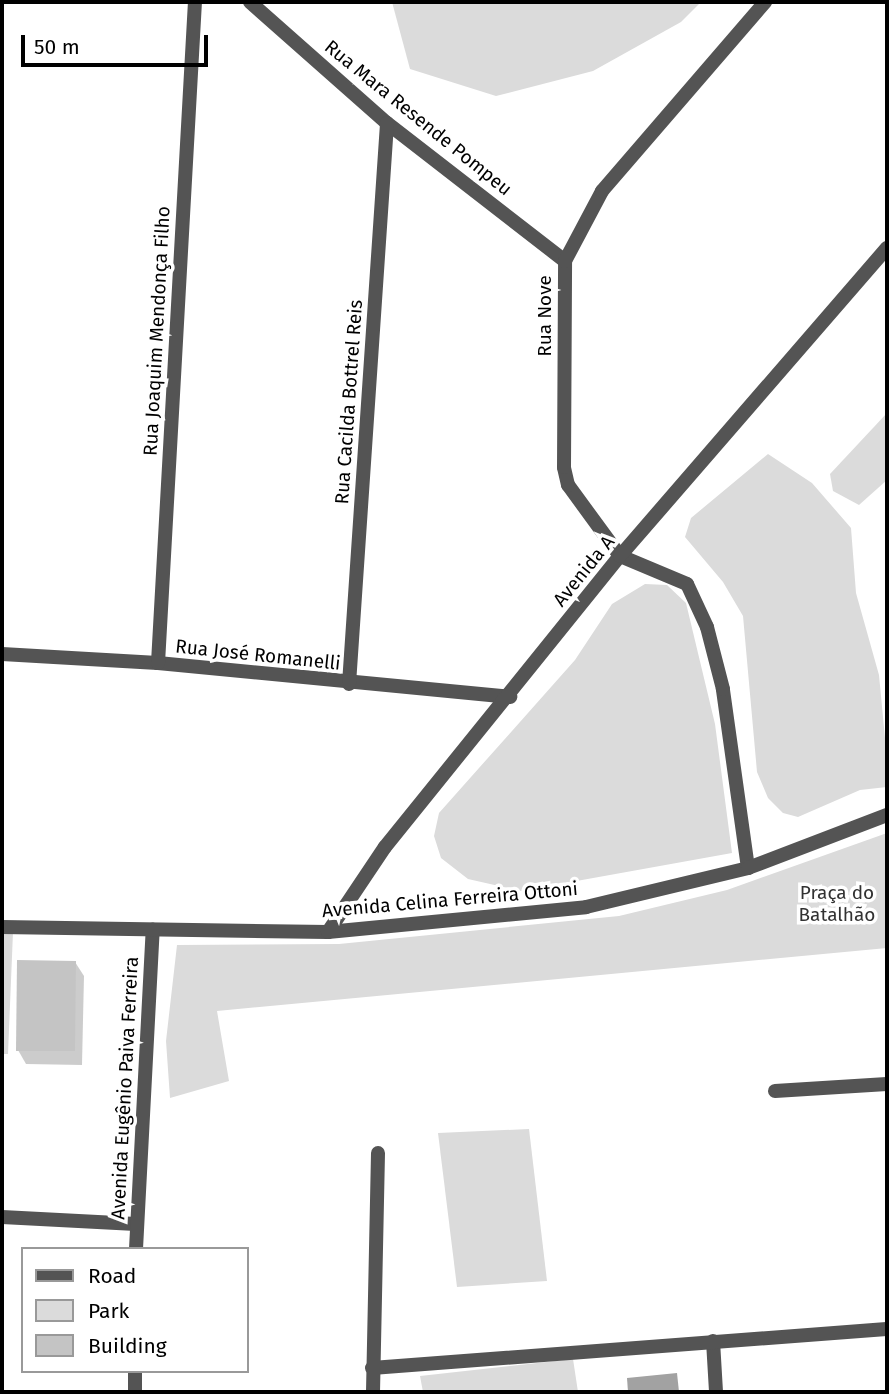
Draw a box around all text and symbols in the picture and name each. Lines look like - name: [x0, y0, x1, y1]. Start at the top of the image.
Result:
- scale bar: [24, 21, 212, 65]
- text: 50 m: [34, 34, 80, 60]
- street label: Rua Mara Resende Pompeu: [320, 35, 516, 201]
- street label: Rua Joaquim Mendonça Filho: [139, 206, 175, 456]
- street label: Rua Nove: [534, 275, 556, 357]
- street label: Rua Cacilda Bottrel Reis: [330, 299, 368, 505]
- street label: Avenida A: [549, 531, 619, 611]
- street label: Rua José Romanelli: [174, 635, 342, 675]
- street label: Avenida Celina Ferreira Ottoni: [321, 877, 579, 923]
- park label: Praça do Batalhão: [799, 882, 875, 926]
- street label: Avenida Eugênio Paiva Ferreira: [107, 956, 143, 1220]
- legend: [21, 1247, 248, 1373]
- text: Road: [88, 1263, 136, 1289]
- text: Park: [88, 1298, 129, 1324]
- text: Building: [88, 1333, 167, 1359]

